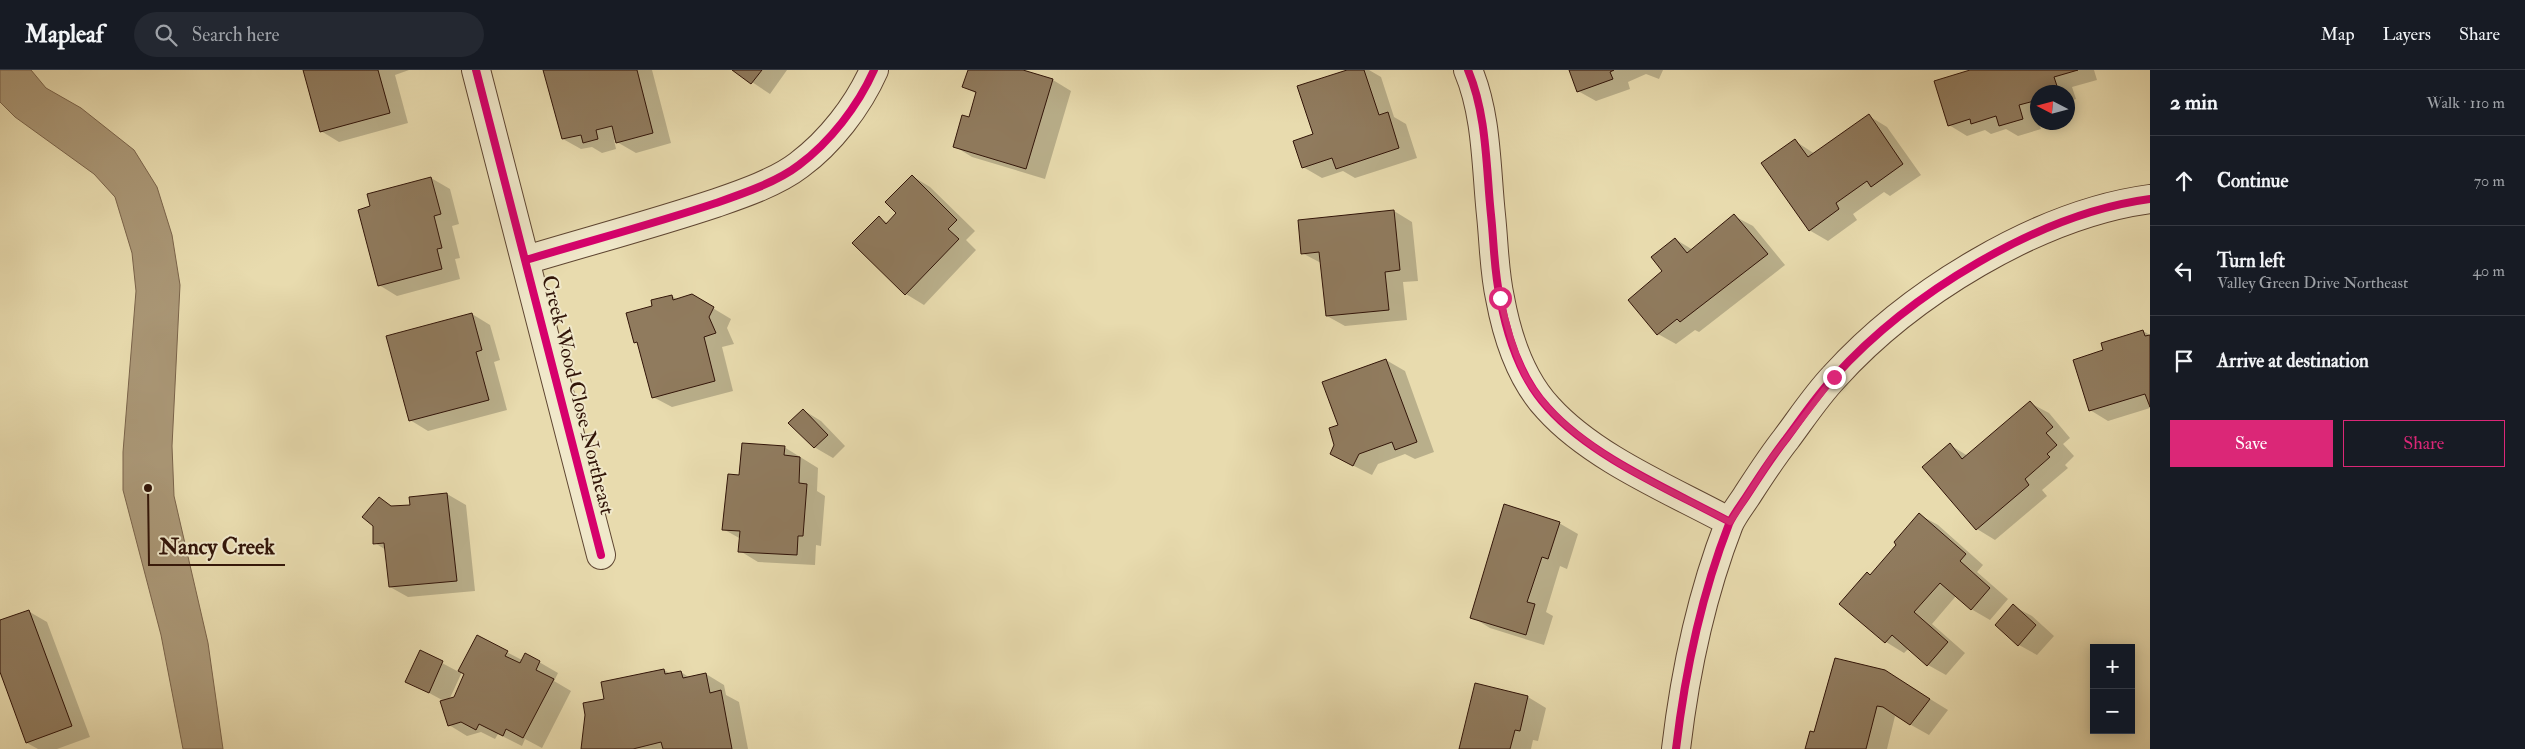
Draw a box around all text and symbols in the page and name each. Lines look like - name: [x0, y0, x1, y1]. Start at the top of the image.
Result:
- search box: [134, 12, 484, 57]
- text: Mapleaf: [25, 19, 104, 50]
- icon: search: [152, 21, 180, 49]
- text: Search here: [192, 23, 279, 47]
- text: Map: [2321, 23, 2355, 46]
- text: Layers: [2383, 23, 2431, 46]
- text: Share: [2459, 23, 2500, 46]
- north arrow: [2030, 85, 2075, 130]
- text: 2 min: [2170, 89, 2218, 116]
- text: Walk · 110 m: [2427, 93, 2505, 113]
- icon: ahead: [2170, 167, 2198, 195]
- text: Continue: [2217, 169, 2288, 193]
- text: 70 m: [2474, 171, 2505, 191]
- text: Turn left: [2217, 249, 2285, 273]
- icon: left: [2170, 257, 2198, 285]
- text: 40 m: [2472, 261, 2505, 281]
- street label: Creek Wood Close Northeast: [535, 272, 621, 518]
- text: Valley Green Drive Northeast: [2217, 273, 2408, 293]
- route start: [1489, 287, 1512, 310]
- icon: arrive: [2170, 347, 2198, 375]
- text: Arrive at destination: [2217, 349, 2369, 373]
- route end: [1823, 366, 1846, 389]
- button: Save: [2170, 420, 2333, 467]
- button: Share: [2343, 420, 2505, 467]
- callout: Nancy Creek: [149, 528, 285, 565]
- text: Nancy Creek: [158, 533, 275, 562]
- map controls: [2090, 644, 2135, 734]
- button: +: [2090, 644, 2135, 689]
- button: −: [2090, 689, 2135, 734]

